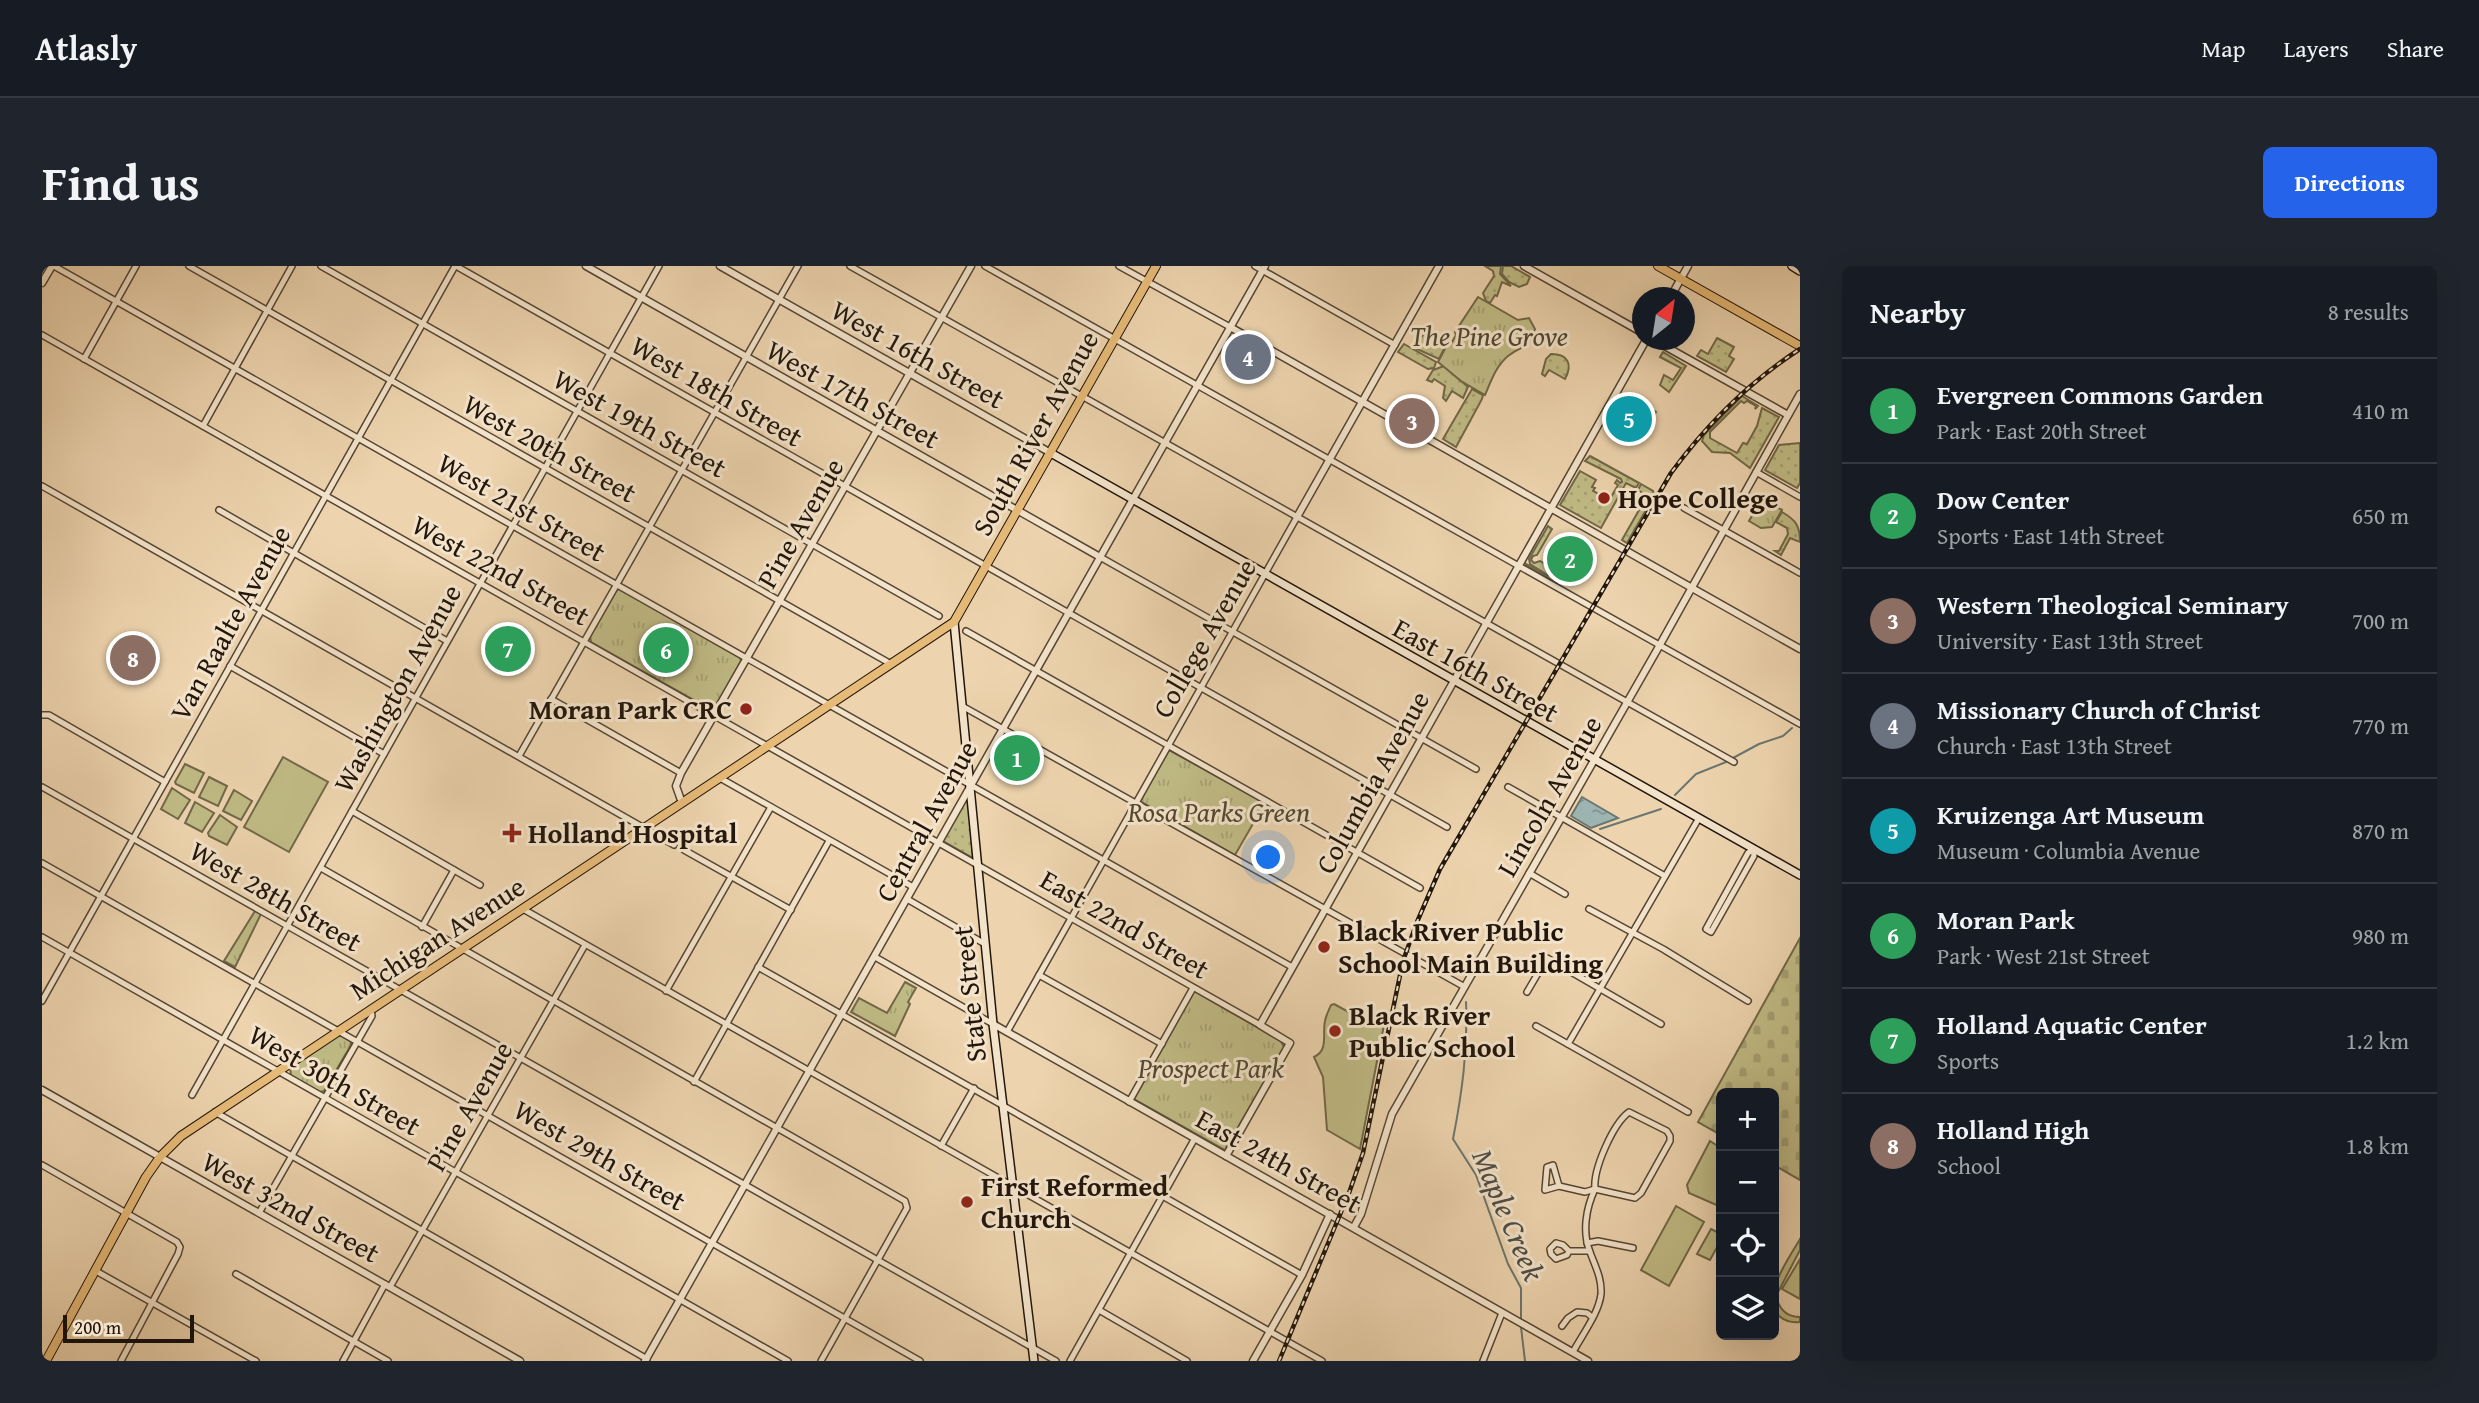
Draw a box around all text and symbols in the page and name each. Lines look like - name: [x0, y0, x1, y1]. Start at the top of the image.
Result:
- text: Atlasly: [35, 24, 137, 72]
- text: Map: [2202, 31, 2245, 66]
- text: Layers: [2283, 31, 2349, 66]
- text: Share: [2387, 31, 2444, 66]
- text: Find us: [42, 146, 200, 218]
- button: Directions: [2263, 147, 2437, 218]
- north arrow: [1632, 287, 1695, 350]
- street label: West 16th Street: [824, 289, 1012, 418]
- text: Nearby: [1870, 290, 1966, 334]
- text: 8 results: [2328, 295, 2409, 328]
- park label: The Pine Grove: [1410, 315, 1568, 356]
- street label: South River Avenue: [961, 323, 1108, 543]
- street label: West 18th Street: [624, 325, 811, 457]
- street label: West 17th Street: [759, 329, 947, 458]
- pin: 4: [1225, 331, 1271, 383]
- street label: West 19th Street: [546, 358, 734, 487]
- text: Evergreen Commons Garden: [1937, 375, 2263, 414]
- street label: West 20th Street: [456, 383, 644, 512]
- pin: 5: [1606, 393, 1652, 445]
- text: 1: [1887, 394, 1899, 427]
- text: 410 m: [2352, 394, 2409, 427]
- pin: 3: [1389, 395, 1435, 447]
- text: Park · East 20th Street: [1937, 414, 2147, 447]
- street label: West 21st Street: [431, 442, 614, 571]
- street label: Pine Avenue: [746, 450, 853, 595]
- place label: Hope College: [1618, 477, 1779, 518]
- text: Dow Center: [1937, 480, 2069, 519]
- marker: Hope College: [1596, 490, 1612, 506]
- text: 2: [1887, 499, 1899, 532]
- text: 650 m: [2352, 499, 2409, 532]
- street label: West 22nd Street: [405, 504, 598, 635]
- street label: Van Raalte Avenue: [159, 518, 300, 728]
- text: Sports · East 14th Street: [1937, 519, 2164, 552]
- pin: 2: [1547, 533, 1593, 585]
- street label: College Avenue: [1141, 551, 1266, 725]
- street label: Washington Avenue: [322, 576, 471, 799]
- text: Western Theological Seminary: [1937, 585, 2288, 624]
- text: 3: [1887, 604, 1899, 637]
- text: 700 m: [2352, 604, 2409, 637]
- street label: East 16th Street: [1386, 607, 1567, 732]
- pin: 7: [485, 623, 531, 675]
- pin: 6: [643, 624, 689, 676]
- text: University · East 13th Street: [1937, 624, 2203, 657]
- pin: 8: [110, 632, 156, 684]
- street label: Columbia Avenue: [1304, 683, 1439, 881]
- place label: Moran Park CRC: [529, 688, 732, 729]
- text: Missionary Church of Christ: [1937, 690, 2260, 729]
- marker: Moran Park CRC: [738, 701, 754, 717]
- street label: Lincoln Avenue: [1486, 708, 1611, 884]
- text: 4: [1887, 709, 1899, 742]
- text: 770 m: [2352, 709, 2409, 742]
- text: Church · East 13th Street: [1937, 729, 2172, 762]
- pin: 1: [994, 732, 1040, 784]
- street label: Central Avenue: [864, 733, 987, 909]
- park label: Rosa Parks Green: [1127, 791, 1310, 832]
- text: Kruizenga Art Museum: [1937, 795, 2204, 834]
- place label: Holland Hospital: [528, 812, 738, 853]
- text: 5: [1887, 814, 1899, 847]
- text: 870 m: [2352, 814, 2409, 847]
- marker: Holland Hospital: [502, 823, 522, 843]
- street label: West 28th Street: [183, 830, 370, 962]
- text: Museum · Columbia Avenue: [1937, 834, 2200, 867]
- your location: [1251, 840, 1285, 874]
- street label: East 22nd Street: [1033, 859, 1218, 989]
- street label: Michigan Avenue: [341, 866, 532, 1010]
- text: Moran Park: [1937, 900, 2074, 939]
- place label: Black River Public School Main Building: [1338, 910, 1603, 983]
- text: 6: [1887, 919, 1899, 952]
- text: 980 m: [2352, 919, 2409, 952]
- street label: State Street: [941, 924, 996, 1064]
- marker: Black River Public School Main Building: [1316, 939, 1332, 955]
- text: Park · West 21st Street: [1937, 939, 2150, 972]
- place label: Black River Public School: [1349, 994, 1516, 1067]
- text: Holland Aquatic Center: [1937, 1005, 2207, 1044]
- street label: West 30th Street: [242, 1014, 429, 1146]
- marker: Black River Public School: [1327, 1023, 1343, 1039]
- text: 7: [1887, 1024, 1899, 1057]
- text: 1.2 km: [2346, 1024, 2409, 1057]
- street label: Pine Avenue: [415, 1033, 522, 1178]
- text: Sports: [1937, 1044, 1999, 1077]
- park label: Prospect Park: [1137, 1047, 1284, 1088]
- map controls: [1716, 1088, 1779, 1340]
- button: +: [1716, 1088, 1779, 1151]
- street label: West 29th Street: [507, 1089, 694, 1221]
- street label: East 24th Street: [1189, 1098, 1370, 1223]
- text: Holland High: [1937, 1110, 2089, 1149]
- text: 8: [1887, 1129, 1899, 1162]
- text: 1.8 km: [2346, 1129, 2409, 1162]
- street label: West 32nd Street: [195, 1141, 388, 1272]
- water label: Maple Creek: [1461, 1142, 1557, 1288]
- text: School: [1937, 1149, 2001, 1182]
- button: −: [1716, 1151, 1779, 1214]
- place label: First Reformed Church: [981, 1165, 1169, 1238]
- marker: First Reformed Church: [959, 1194, 975, 1210]
- button: locate: [1716, 1214, 1779, 1277]
- button: layers: [1716, 1277, 1779, 1340]
- scale bar: [63, 1312, 194, 1344]
- text: 200 m: [74, 1313, 121, 1341]

